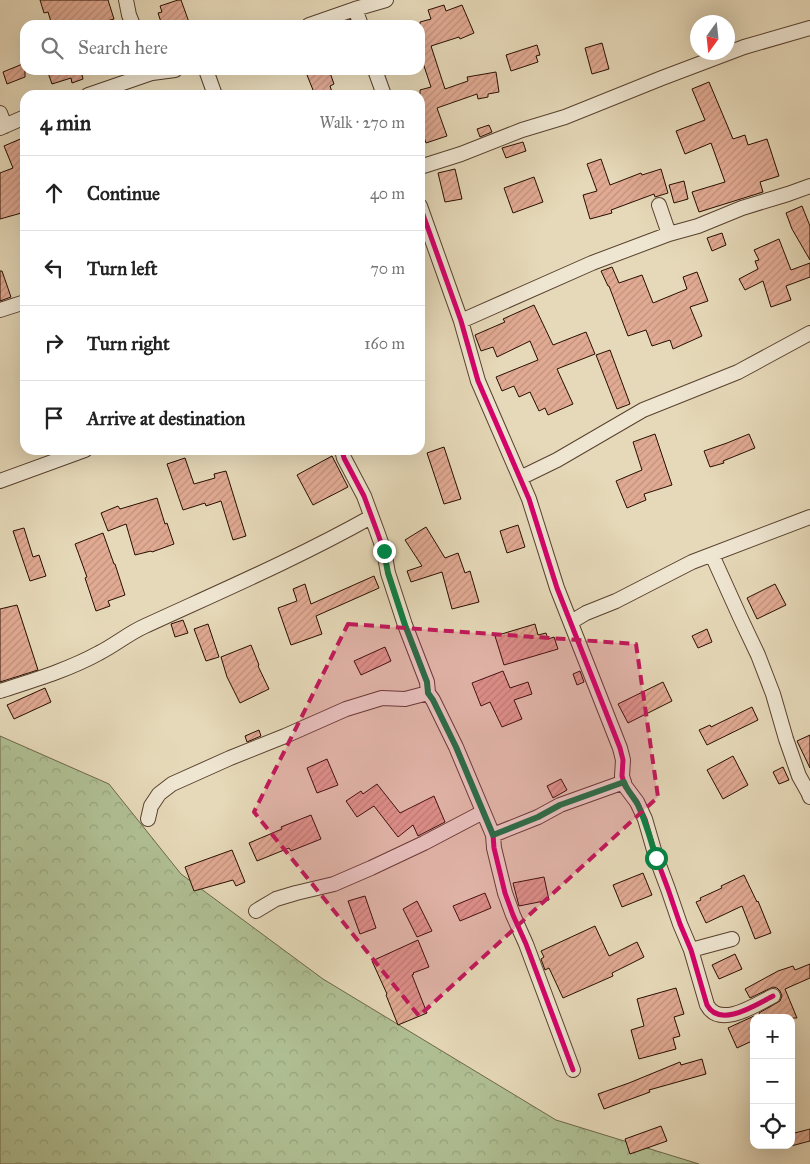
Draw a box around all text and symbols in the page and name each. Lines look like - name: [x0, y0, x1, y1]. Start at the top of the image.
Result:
- north arrow: [690, 15, 735, 60]
- search box: [20, 20, 425, 75]
- icon: search: [38, 34, 66, 62]
- text: Search here: [78, 36, 168, 59]
- text: 4 min: [40, 110, 91, 136]
- text: Walk · 270 m: [319, 113, 405, 132]
- icon: ahead: [40, 179, 68, 207]
- text: Continue: [87, 182, 160, 205]
- text: 40 m: [370, 184, 405, 203]
- icon: left: [40, 254, 68, 282]
- text: Turn left: [87, 257, 157, 280]
- text: 70 m: [370, 259, 405, 278]
- icon: right: [40, 329, 68, 357]
- text: Turn right: [87, 332, 170, 355]
- text: 160 m: [364, 334, 405, 353]
- icon: arrive: [40, 404, 68, 432]
- text: Arrive at destination: [87, 407, 245, 430]
- route end: [373, 540, 396, 563]
- route start: [645, 847, 668, 870]
- map controls: [750, 1014, 795, 1149]
- button: +: [750, 1014, 795, 1059]
- button: −: [750, 1059, 795, 1104]
- button: locate: [750, 1104, 795, 1149]

